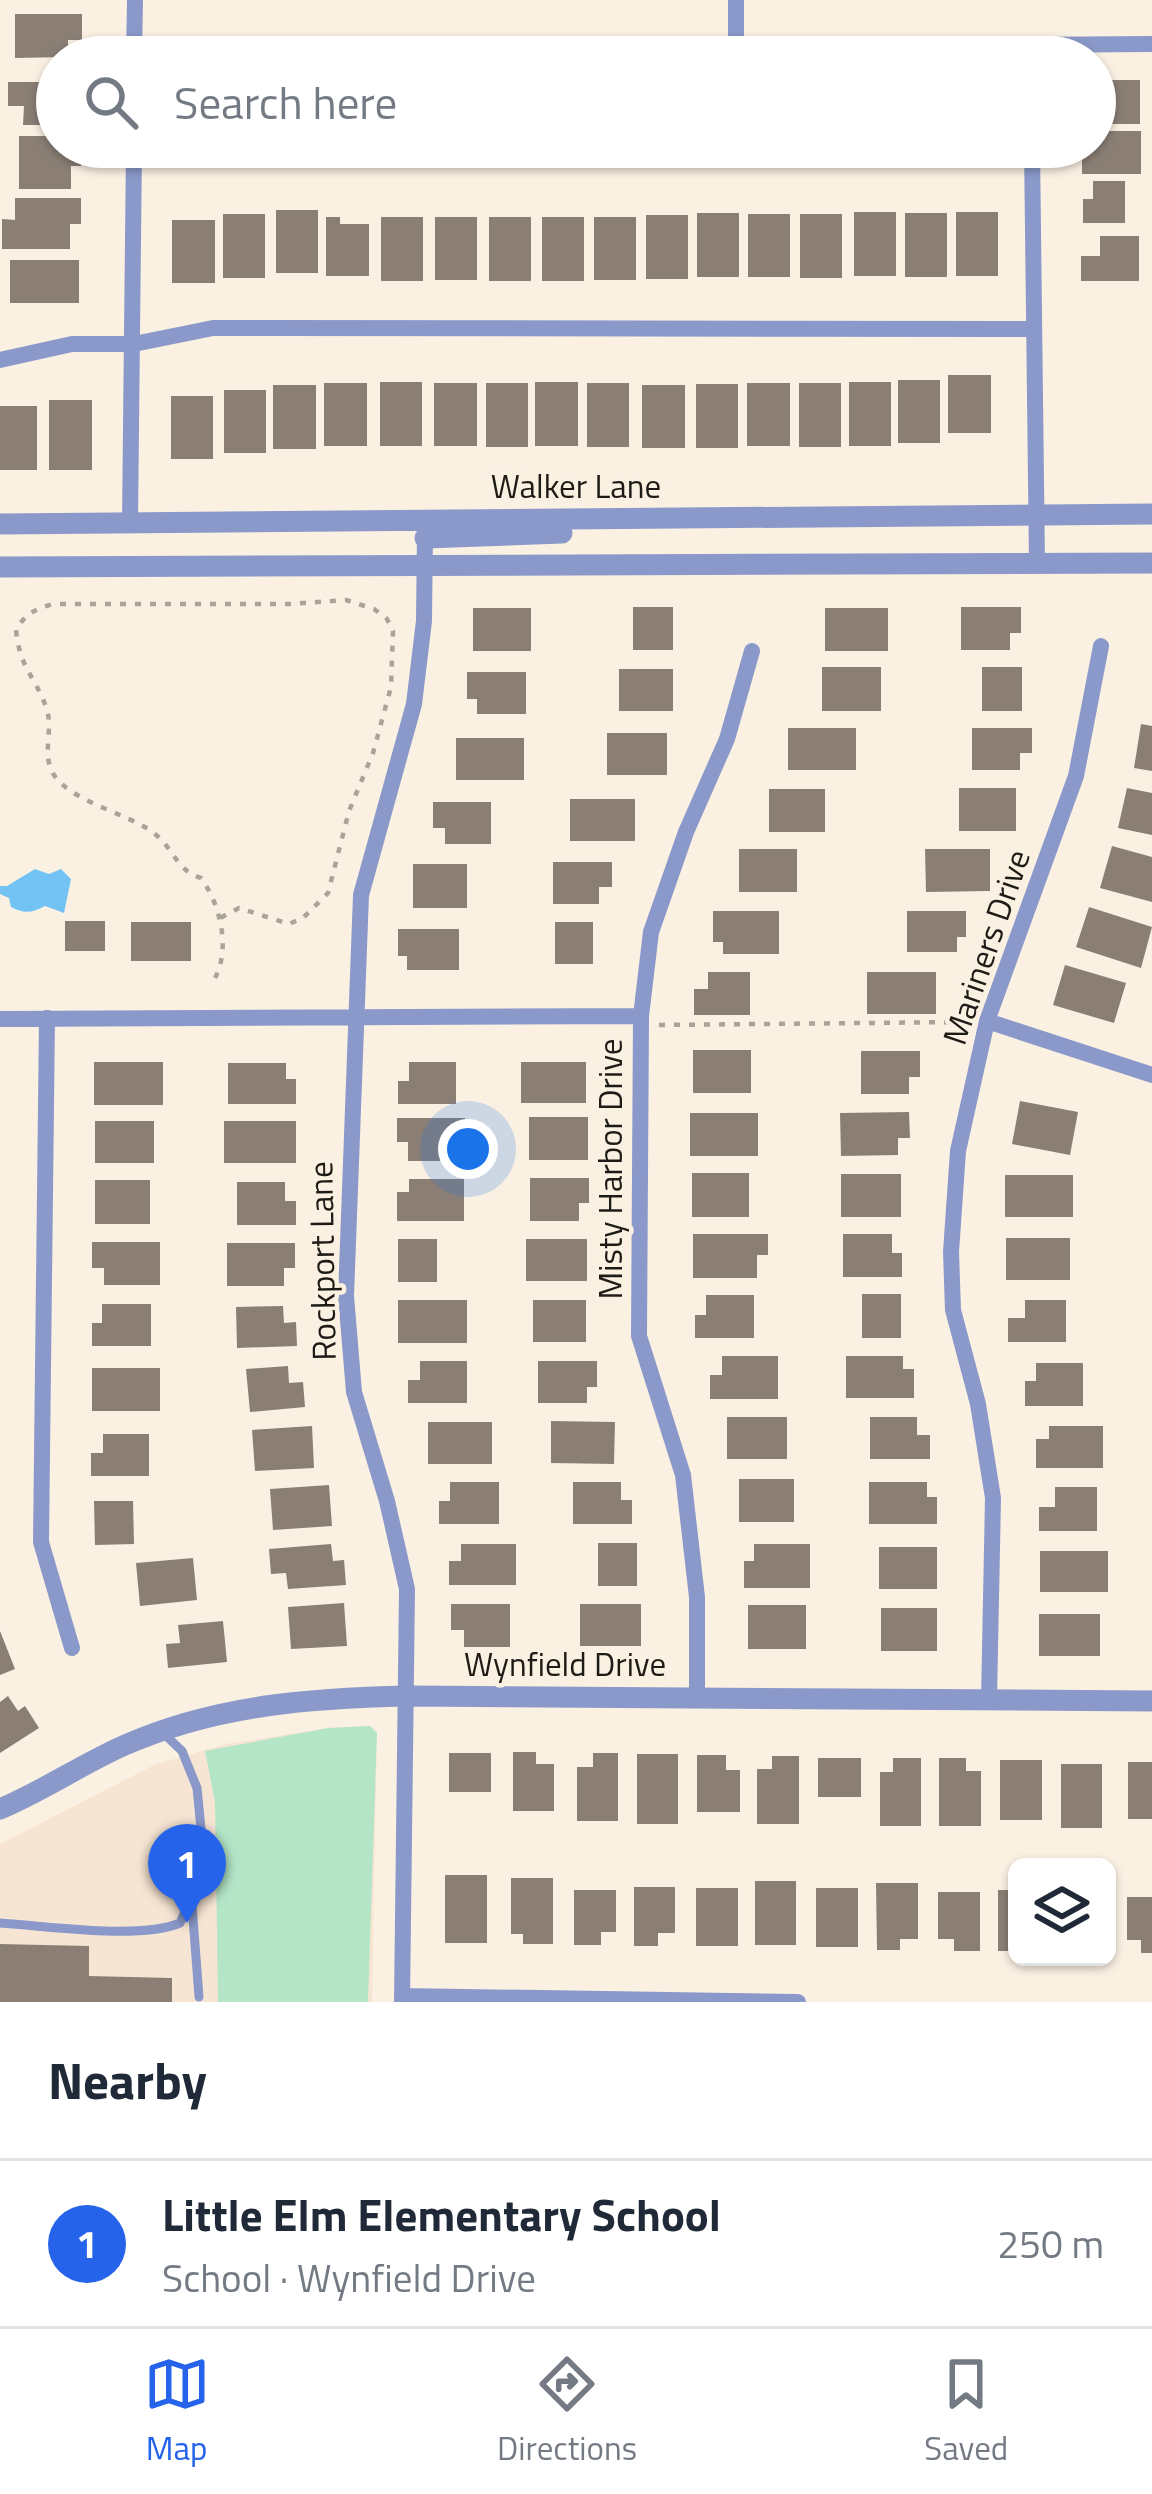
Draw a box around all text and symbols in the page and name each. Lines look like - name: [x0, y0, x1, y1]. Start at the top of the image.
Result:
- search box: [36, 36, 1116, 168]
- text: Search here: [174, 68, 397, 136]
- icon: search: [78, 69, 144, 135]
- street label: Walker Lane: [491, 461, 661, 511]
- street label: Mariners Drive: [929, 843, 1043, 1051]
- street label: Misty Harbor Drive: [585, 1039, 635, 1299]
- your location: [438, 1119, 498, 1179]
- street label: Rockport Lane: [295, 1161, 349, 1361]
- street label: Wynfield Drive: [464, 1639, 666, 1689]
- pin: 1: [148, 1824, 226, 1923]
- map controls: [1008, 1858, 1116, 1966]
- button: layers: [1008, 1858, 1116, 1966]
- text: Nearby: [48, 2041, 207, 2119]
- text: Little Elm Elementary School: [162, 2180, 721, 2248]
- text: 1: [76, 2214, 98, 2273]
- text: 250 m: [997, 2214, 1104, 2273]
- text: School · Wynfield Drive: [162, 2248, 536, 2307]
- tab: Map: [144, 2351, 210, 2473]
- tab: Directions: [497, 2351, 637, 2473]
- tab: Saved: [924, 2351, 1008, 2473]

